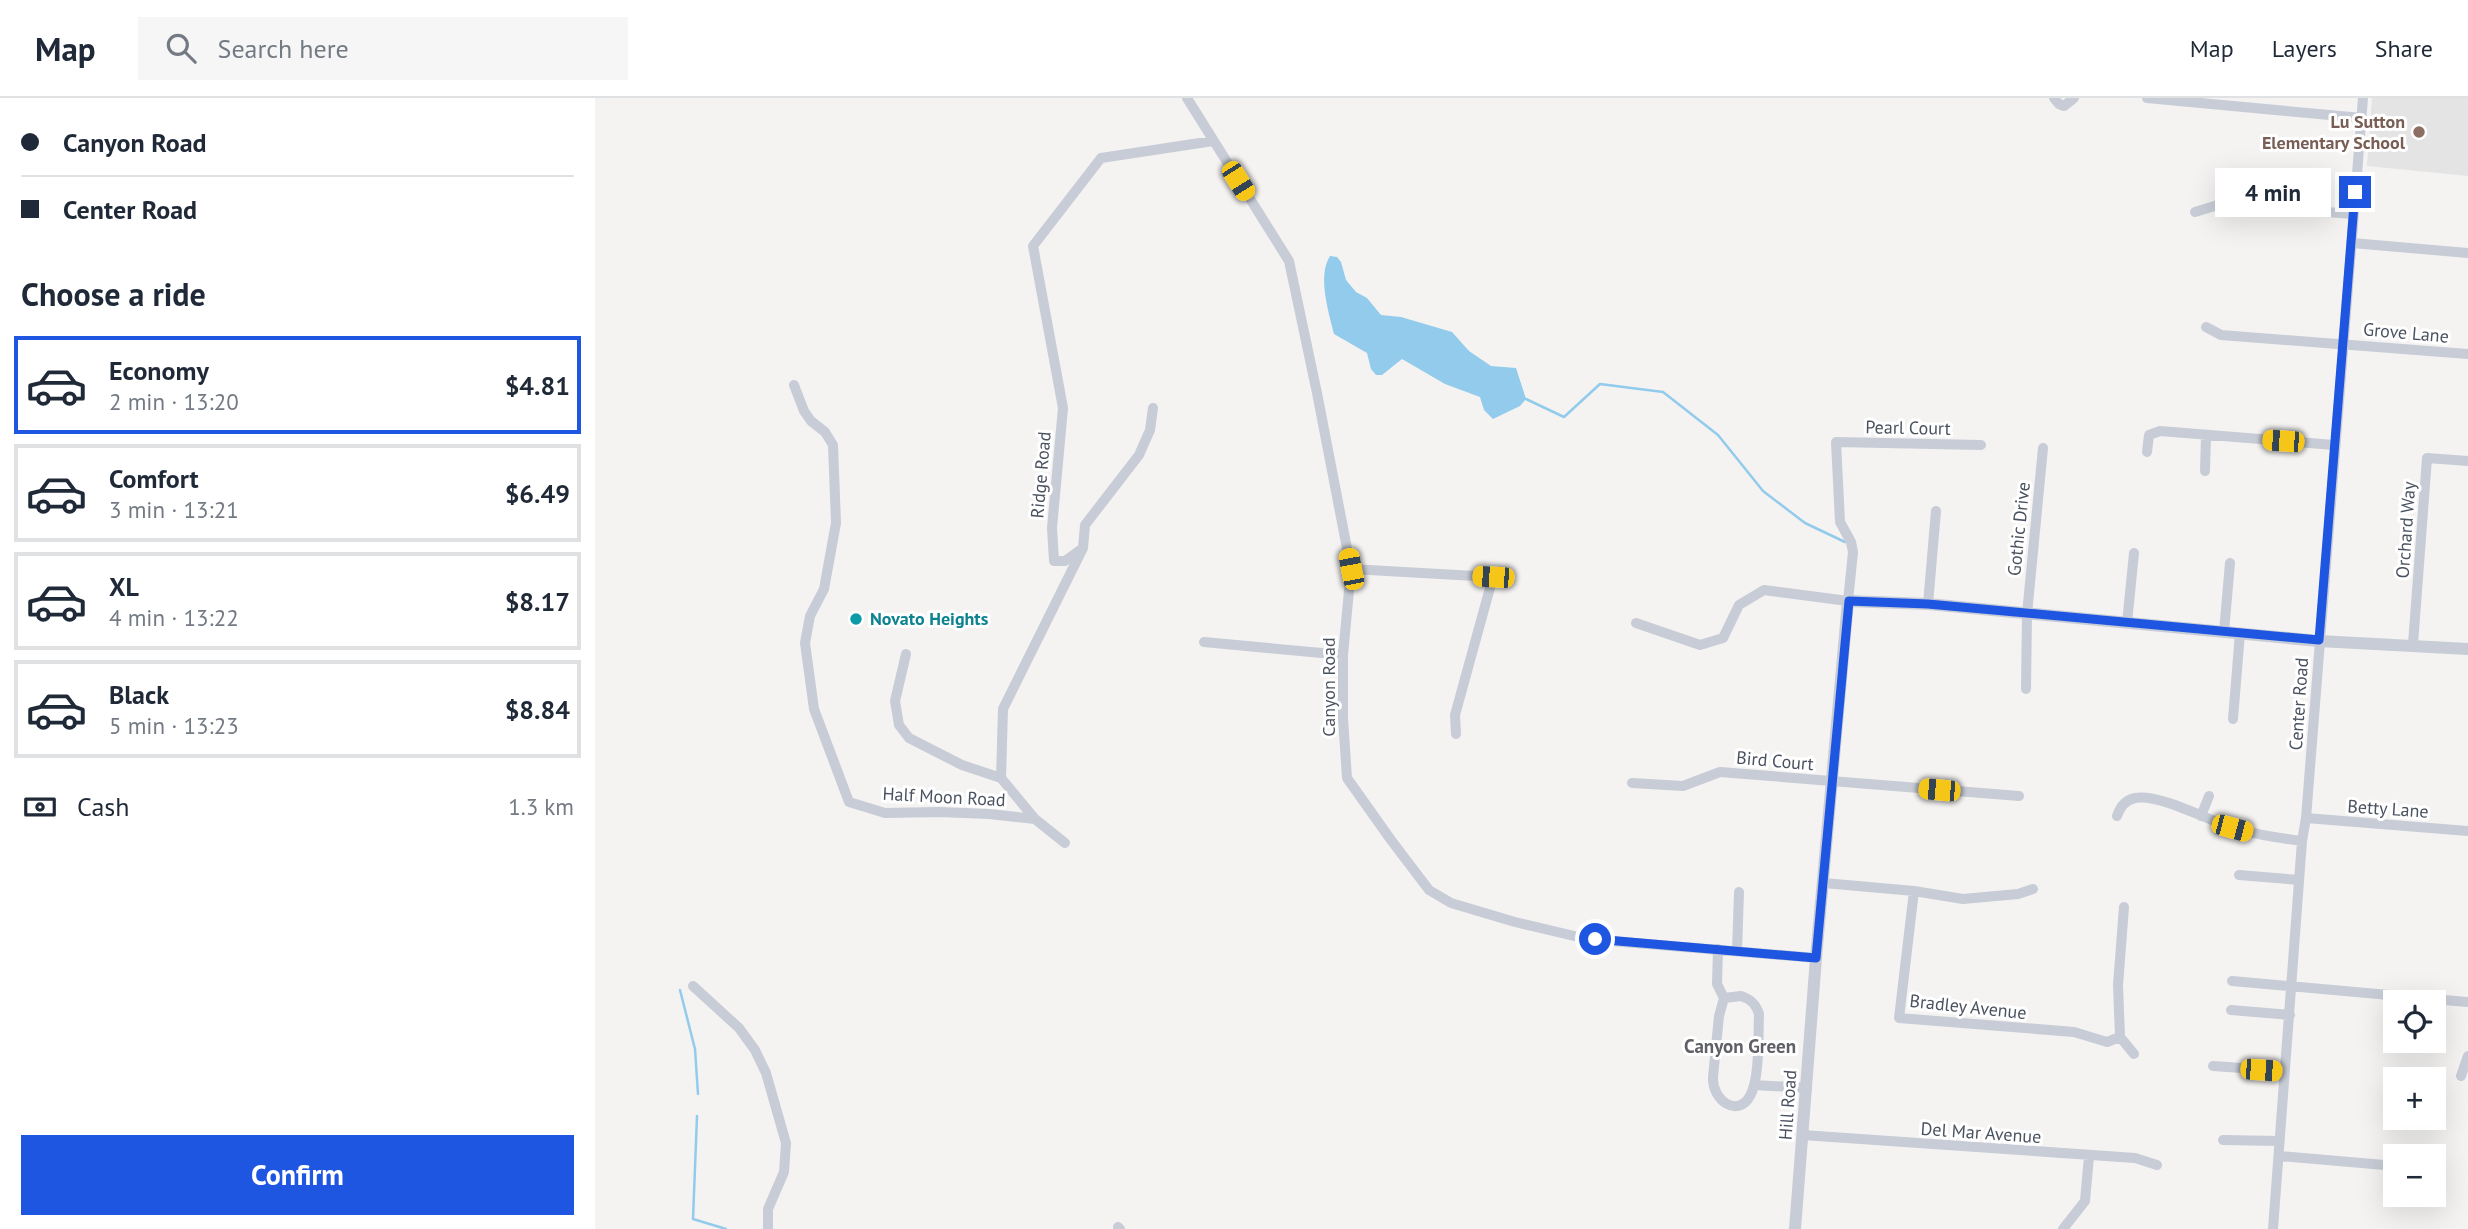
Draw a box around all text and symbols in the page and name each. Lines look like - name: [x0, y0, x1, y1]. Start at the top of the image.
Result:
- search box: [138, 17, 628, 80]
- text: Map: [35, 27, 96, 70]
- icon: search: [162, 29, 200, 67]
- text: Search here: [218, 32, 349, 65]
- text: Map: [2190, 33, 2234, 64]
- text: Layers: [2272, 33, 2337, 64]
- text: Share: [2375, 33, 2433, 64]
- place label: Lu Sutton Elementary School: [2262, 110, 2406, 154]
- marker: Lu Sutton Elementary School: [2411, 124, 2427, 140]
- text: Canyon Road: [63, 126, 207, 159]
- car: [1218, 158, 1259, 204]
- callout: 4 min: [2215, 168, 2331, 217]
- route end: [2339, 176, 2371, 208]
- text: 4 min: [2245, 178, 2301, 207]
- text: Center Road: [63, 193, 197, 226]
- text: Choose a ride: [21, 273, 206, 315]
- street label: Grove Lane: [2362, 317, 2450, 348]
- icon: car: [25, 354, 88, 417]
- text: Economy: [109, 354, 209, 387]
- text: $4.81: [505, 369, 570, 402]
- text: 2 min · 13:20: [109, 387, 239, 416]
- street label: Pearl Court: [1865, 415, 1951, 440]
- car: [2262, 429, 2305, 453]
- street label: Ridge Road: [1025, 431, 1056, 519]
- icon: car: [25, 462, 88, 525]
- text: Comfort: [109, 462, 199, 495]
- text: $6.49: [505, 477, 570, 510]
- street label: Orchard Way: [2391, 480, 2420, 579]
- street label: Gothic Drive: [2002, 481, 2035, 577]
- text: 3 min · 13:21: [109, 495, 239, 524]
- car: [1337, 546, 1366, 592]
- car: [1472, 565, 1515, 589]
- icon: car: [25, 570, 88, 633]
- text: XL: [109, 570, 139, 603]
- text: $8.17: [505, 585, 570, 618]
- text: 4 min · 13:22: [109, 603, 239, 632]
- place label: Novato Heights: [870, 607, 989, 630]
- marker: Novato Heights: [848, 611, 864, 627]
- street label: Canyon Road: [1317, 637, 1340, 737]
- street label: Center Road: [2284, 657, 2313, 751]
- icon: car: [25, 678, 88, 741]
- text: Black: [109, 678, 169, 711]
- text: $8.84: [505, 693, 570, 726]
- text: 5 min · 13:23: [109, 711, 239, 740]
- street label: Bird Court: [1735, 746, 1815, 775]
- car: [1918, 778, 1961, 802]
- street label: Half Moon Road: [882, 782, 1006, 811]
- icon: cash: [21, 788, 59, 826]
- text: Cash: [77, 790, 129, 823]
- text: 1.3 km: [508, 792, 574, 821]
- street label: Betty Lane: [2347, 794, 2429, 823]
- car: [2209, 812, 2256, 844]
- route start: [1579, 923, 1611, 955]
- street label: Bradley Avenue: [1908, 989, 2028, 1024]
- map controls: [2383, 990, 2446, 1207]
- button: locate: [2383, 990, 2446, 1053]
- district label: Canyon Green: [1684, 1034, 1796, 1058]
- car: [2240, 1058, 2283, 1082]
- button: +: [2383, 1067, 2446, 1130]
- street label: Hill Road: [1774, 1069, 1801, 1141]
- street label: Del Mar Avenue: [1920, 1117, 2042, 1148]
- button: Confirm: [21, 1135, 574, 1215]
- button: −: [2383, 1144, 2446, 1207]

